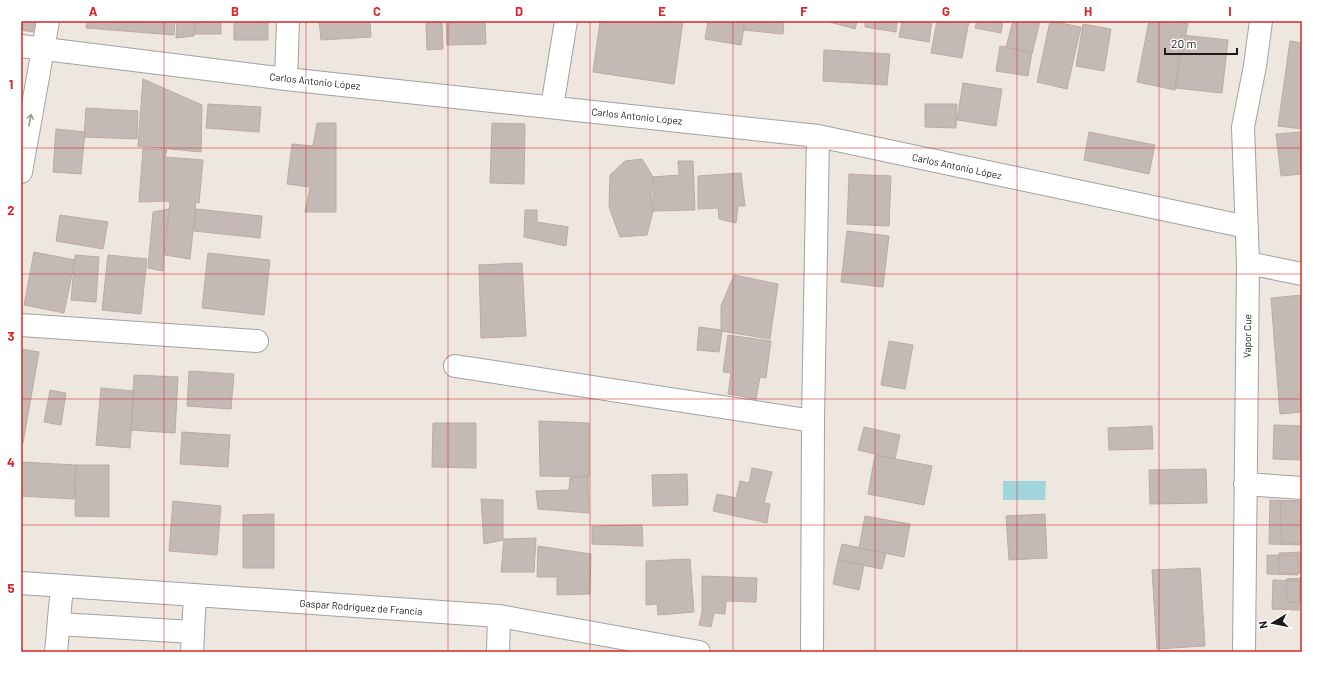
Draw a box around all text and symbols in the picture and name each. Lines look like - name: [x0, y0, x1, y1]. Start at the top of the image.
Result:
- text: A: [89, 3, 98, 19]
- text: B: [231, 3, 239, 19]
- text: C: [373, 3, 381, 19]
- text: D: [515, 3, 523, 19]
- text: E: [658, 3, 666, 19]
- text: F: [800, 3, 808, 19]
- text: G: [942, 3, 950, 19]
- text: H: [1084, 3, 1092, 19]
- text: I: [1228, 3, 1232, 19]
- scale bar: [1165, 30, 1237, 56]
- text: 20 m: [1171, 36, 1197, 50]
- street label: Carlos Antonio López: [269, 70, 362, 92]
- text: 1: [9, 76, 13, 92]
- street label: Carlos Antonio López: [591, 105, 684, 127]
- one-way arrow: [27, 114, 35, 127]
- street label: Carlos Antonio López: [911, 151, 1003, 181]
- text: 2: [7, 202, 15, 218]
- street label: Vapor Cue: [1241, 314, 1253, 358]
- text: 3: [7, 328, 15, 344]
- text: 4: [7, 454, 15, 470]
- text: 5: [7, 580, 15, 596]
- street label: Gaspar Rodriguez de Francia: [299, 597, 423, 617]
- north arrow: [1253, 603, 1293, 643]
- text: N: [1256, 620, 1270, 630]

